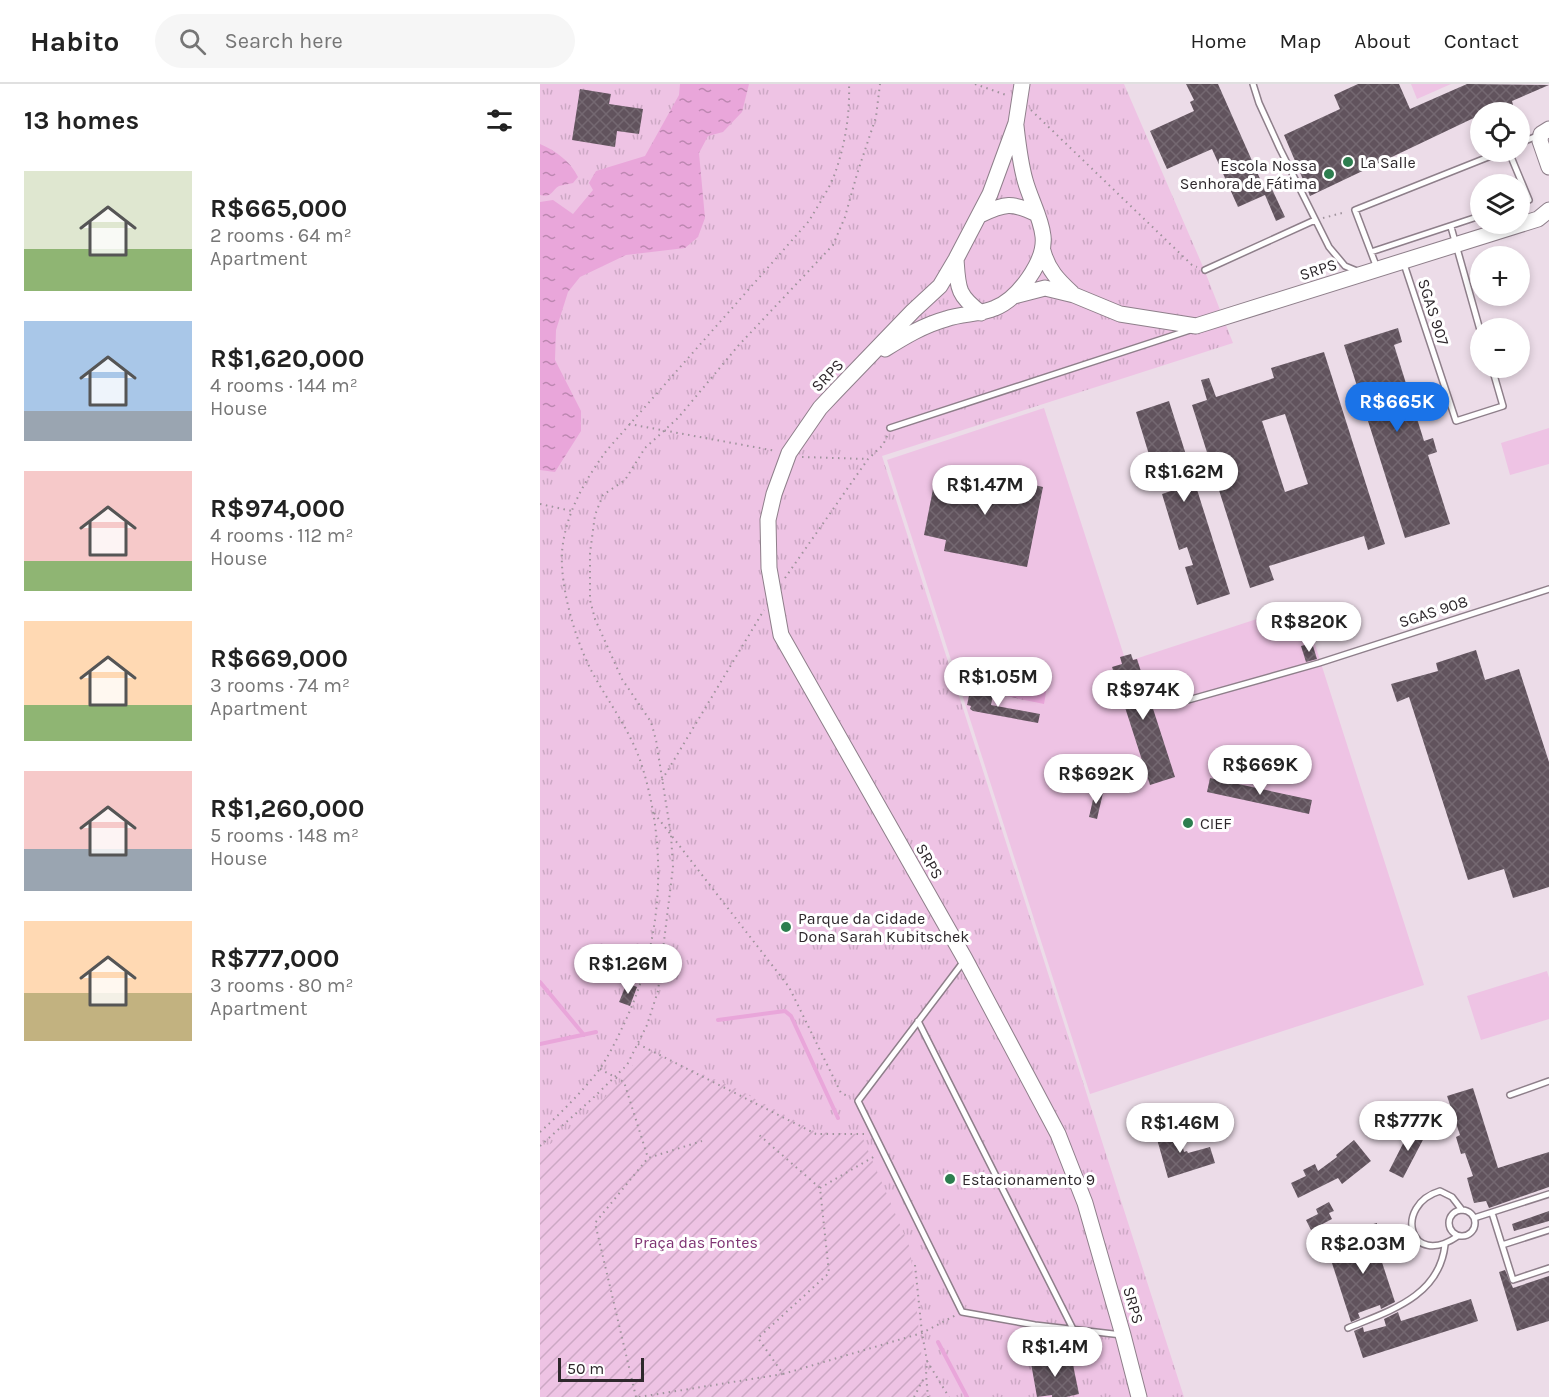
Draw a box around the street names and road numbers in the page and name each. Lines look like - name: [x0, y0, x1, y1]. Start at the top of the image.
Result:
- street label: SRPS: [1297, 255, 1339, 284]
- street label: SGAS 907: [1414, 276, 1453, 348]
- street label: SRPS: [807, 355, 847, 396]
- street label: SGAS 908: [1396, 591, 1470, 632]
- street label: SRPS: [912, 840, 947, 882]
- street label: SRPS: [1119, 1284, 1148, 1326]

